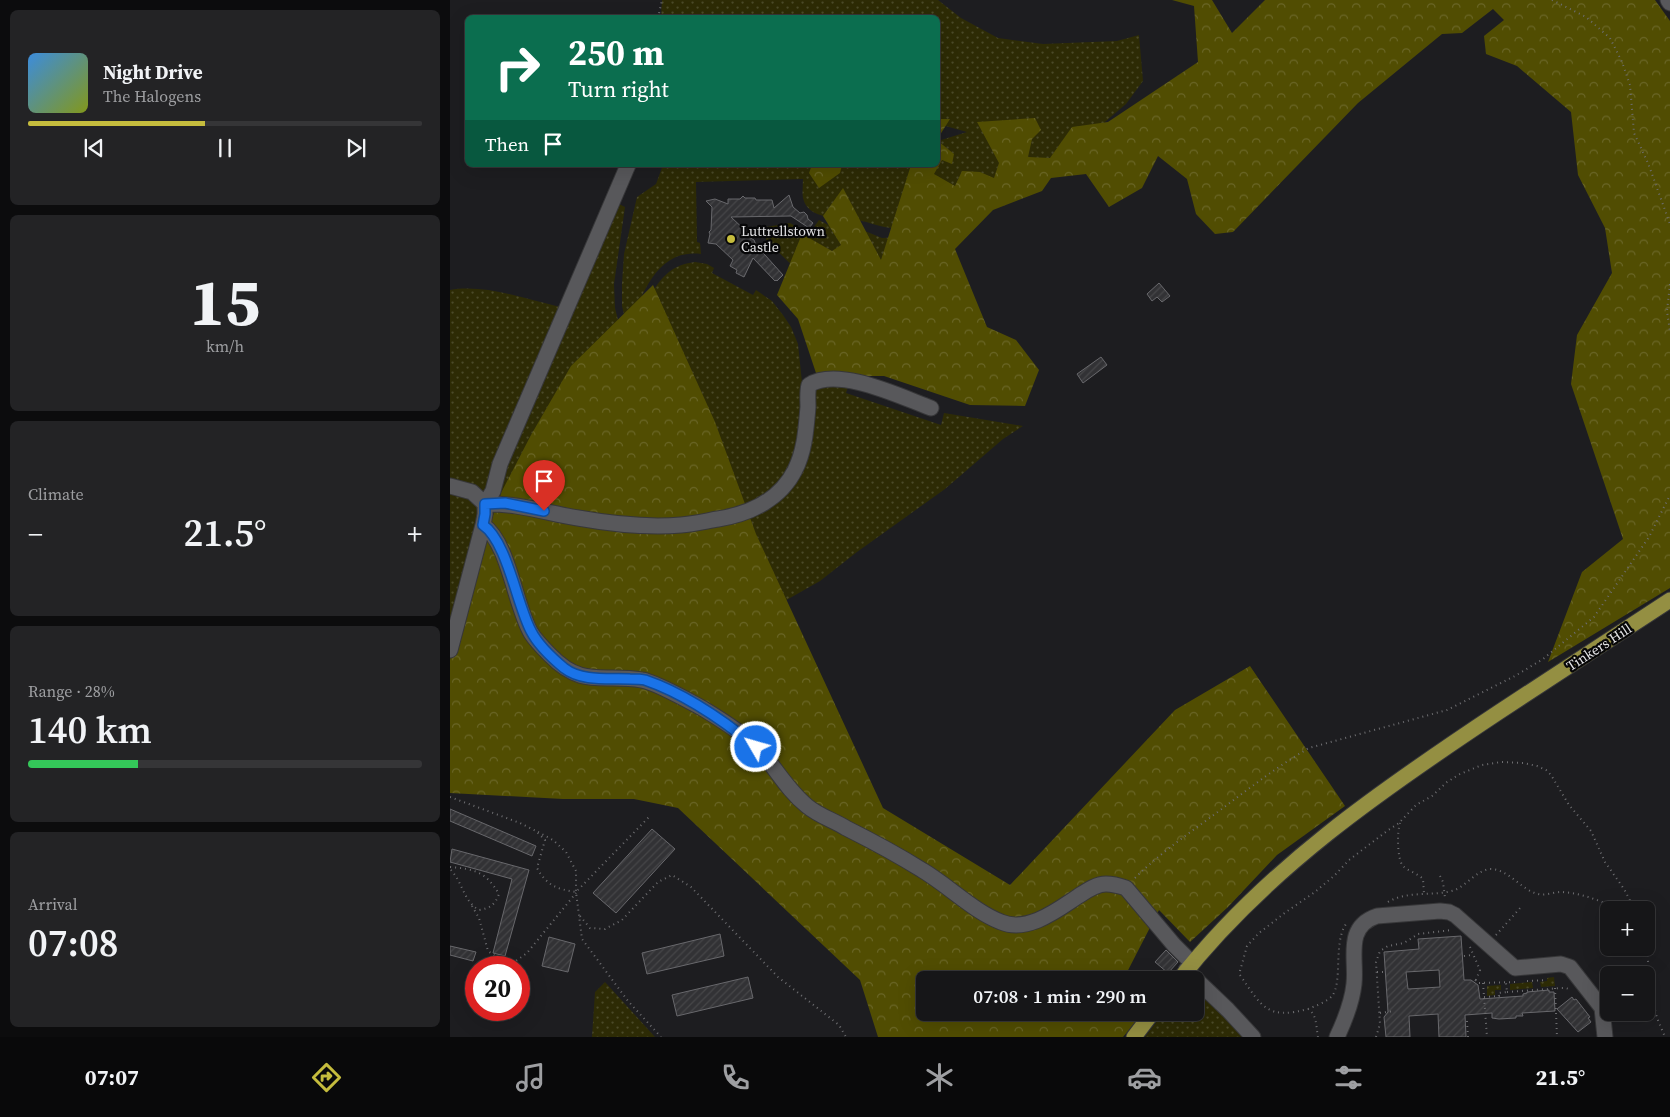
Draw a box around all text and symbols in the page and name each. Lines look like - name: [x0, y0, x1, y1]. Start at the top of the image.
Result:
- text: 250 m: [568, 29, 664, 77]
- icon: right: [485, 35, 550, 100]
- text: Night Drive: [103, 59, 203, 85]
- text: Turn right: [568, 74, 669, 104]
- text: The Halogens: [103, 85, 201, 107]
- icon: arrive: [539, 130, 567, 158]
- text: Then: [485, 131, 529, 157]
- icon: previous: [80, 134, 108, 162]
- icon: pause: [211, 134, 239, 162]
- icon: next: [342, 134, 370, 162]
- place label: Luttrellstown Castle: [741, 221, 826, 257]
- marker: Luttrellstown Castle: [725, 233, 737, 245]
- text: 15: [190, 258, 260, 347]
- text: km/h: [206, 335, 244, 357]
- pin: [523, 460, 565, 511]
- icon: arrive: [530, 467, 558, 495]
- text: Climate: [28, 483, 84, 505]
- text: 21.5°: [183, 507, 267, 559]
- text: −: [28, 515, 43, 553]
- text: +: [407, 515, 422, 553]
- street label: Tinkers Hill: [1562, 618, 1636, 676]
- text: Range · 28%: [28, 680, 115, 702]
- text: 140 km: [28, 704, 152, 756]
- position arrow: [729, 720, 781, 772]
- text: Arrival: [28, 893, 77, 915]
- map controls: [1600, 901, 1655, 1021]
- button: +: [1600, 901, 1655, 956]
- text: 07:08: [28, 917, 118, 969]
- speed limit sign: 20: [465, 956, 530, 1021]
- button: −: [1600, 966, 1655, 1021]
- text: 07:08 · 1 min · 290 m: [973, 983, 1147, 1009]
- icon: directions: [309, 1060, 344, 1095]
- icon: music: [513, 1060, 548, 1095]
- icon: phone: [718, 1060, 753, 1095]
- icon: climate: [922, 1060, 957, 1095]
- icon: car: [1127, 1060, 1162, 1095]
- icon: filters: [1331, 1060, 1366, 1095]
- text: 07:07: [85, 1062, 139, 1092]
- text: 21.5°: [1536, 1062, 1585, 1092]

